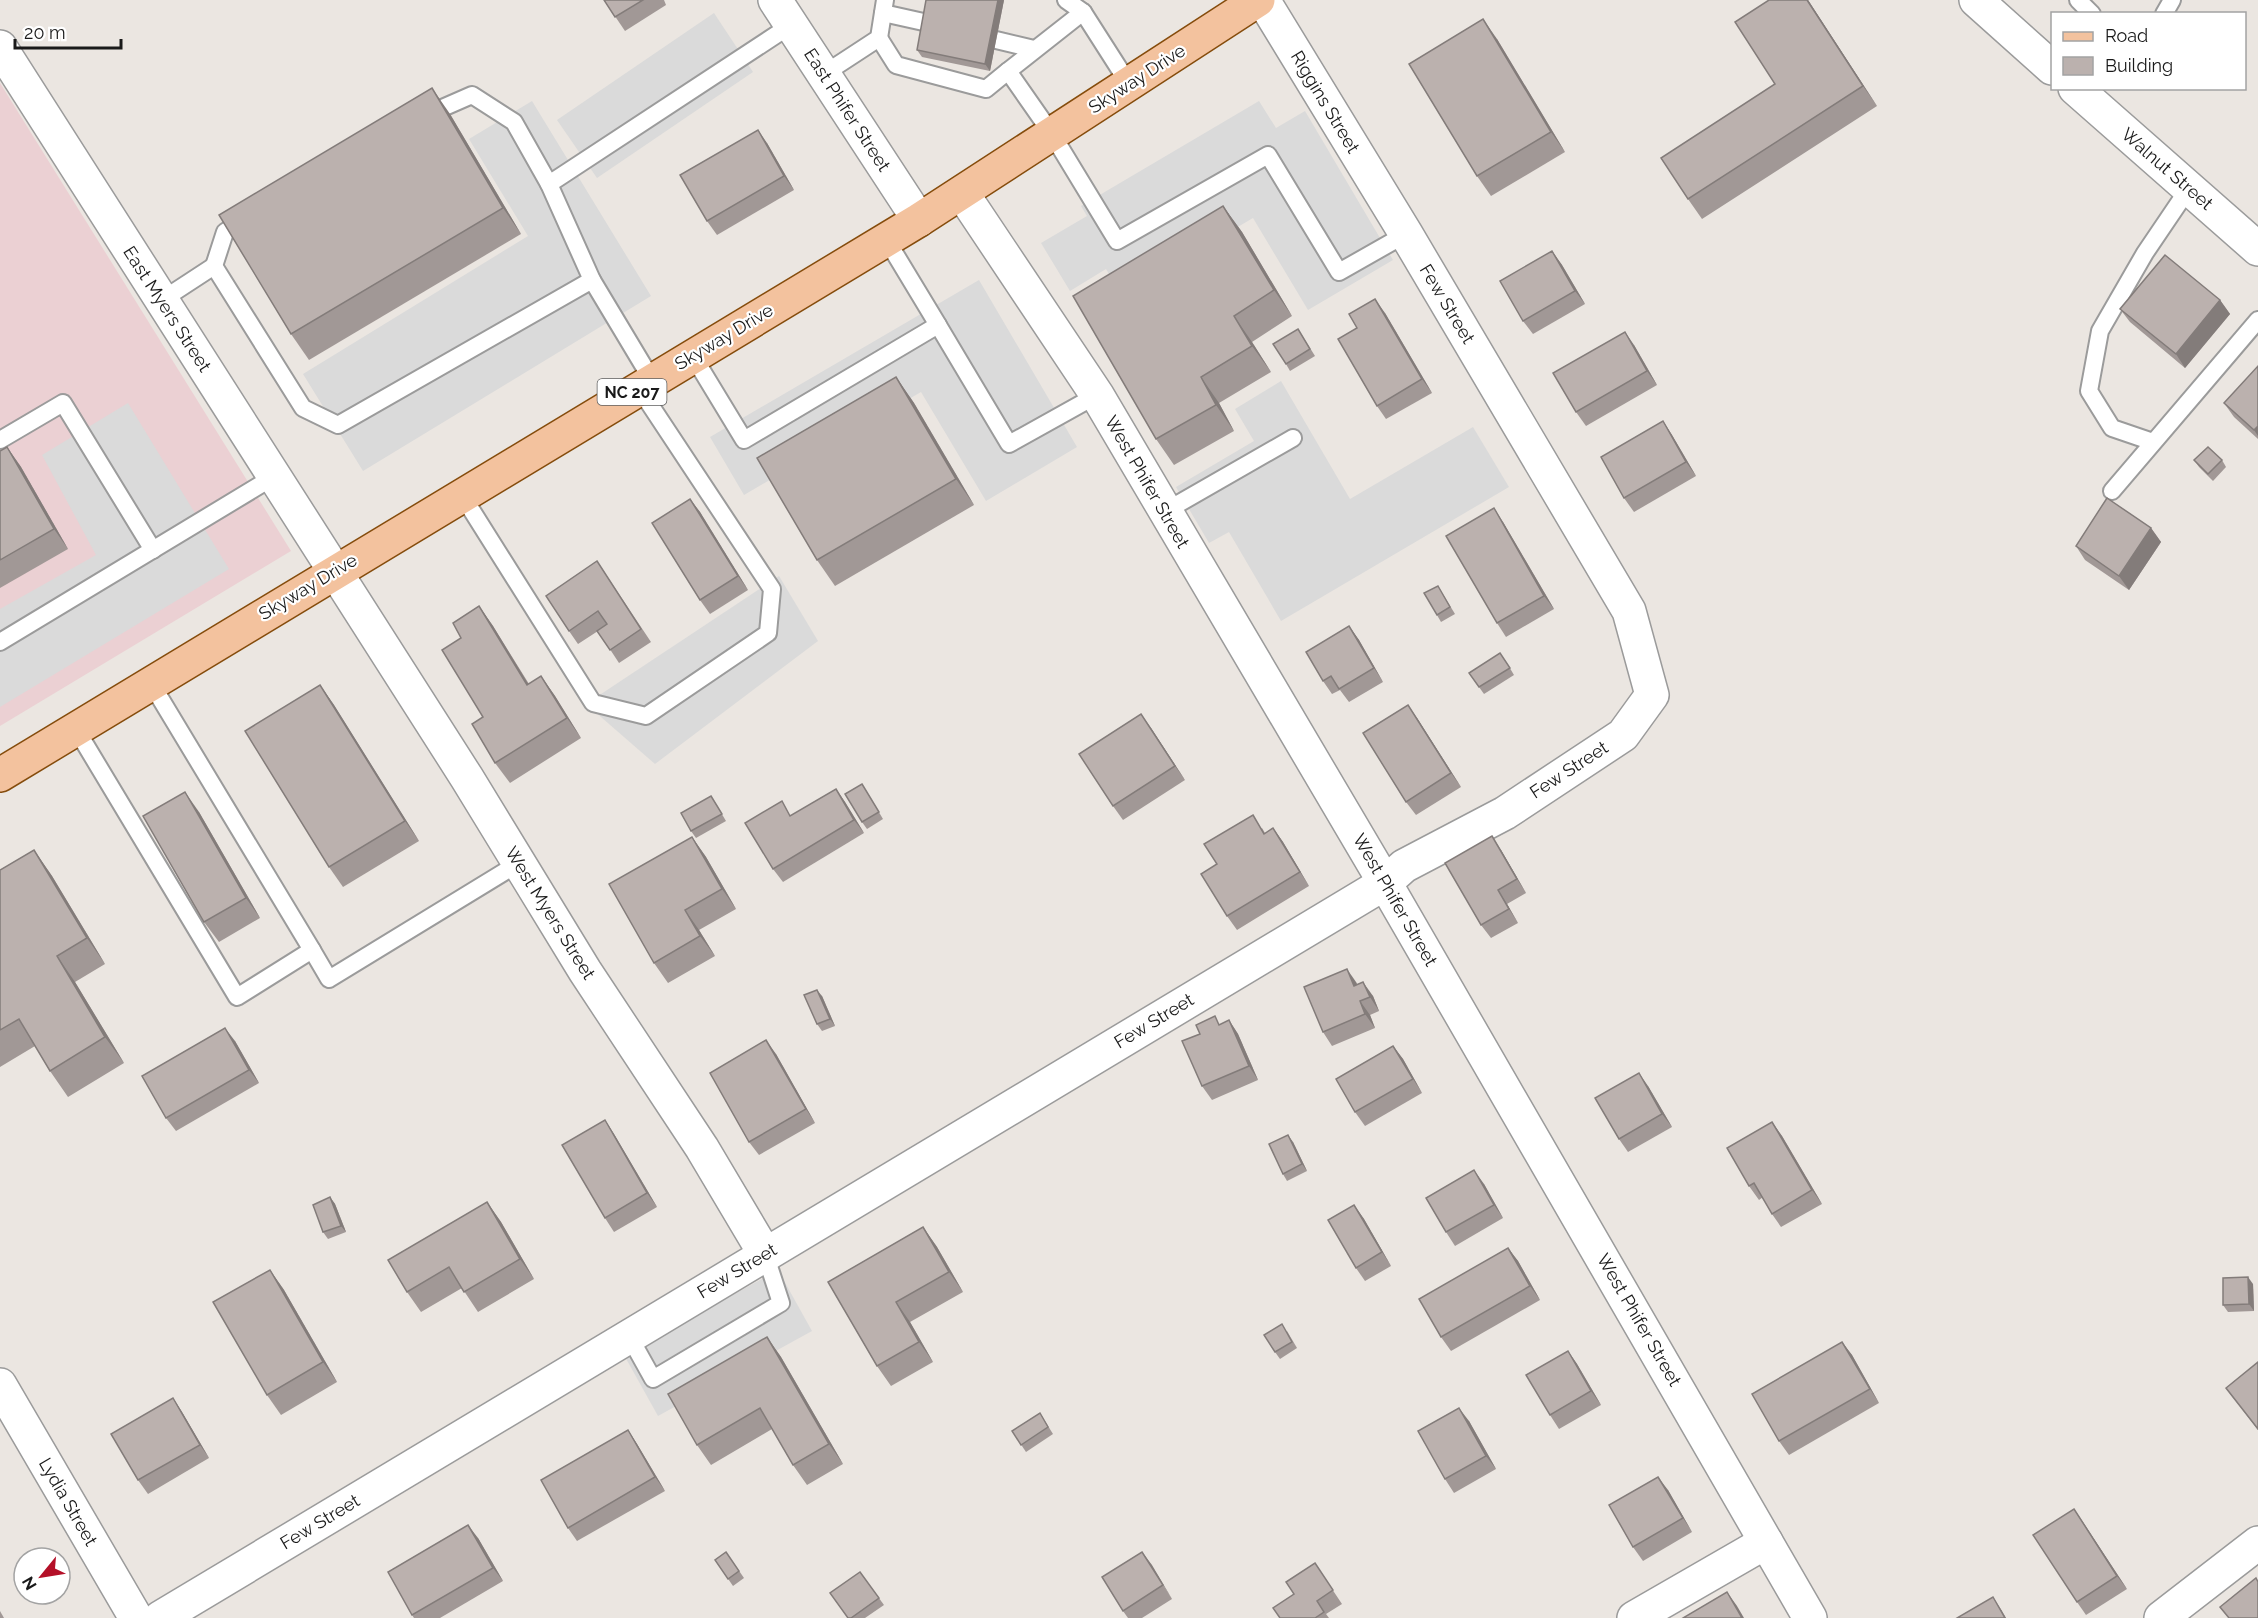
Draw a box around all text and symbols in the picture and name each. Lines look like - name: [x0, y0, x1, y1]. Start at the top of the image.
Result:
- scale bar: [15, 12, 122, 50]
- legend: [2051, 12, 2246, 90]
- text: 20 m: [24, 22, 66, 43]
- text: Road: [2105, 25, 2148, 46]
- street label: Skyway Drive: [1084, 39, 1189, 118]
- street label: East Phifer Street: [800, 44, 895, 175]
- street label: Riggins Street: [1287, 47, 1364, 157]
- text: Building: [2105, 55, 2173, 76]
- street label: Walnut Street: [2117, 123, 2217, 214]
- street label: East Myers Street: [119, 242, 216, 375]
- street label: Few Street: [1416, 260, 1479, 347]
- street label: Skyway Drive: [671, 299, 777, 374]
- road number: NC 207: [598, 379, 666, 405]
- street label: West Phifer Street: [1101, 412, 1194, 552]
- street label: Skyway Drive: [255, 549, 361, 624]
- street label: Few Street: [1526, 737, 1612, 803]
- street label: West Phifer Street: [1349, 830, 1442, 970]
- street label: West Myers Street: [501, 842, 600, 983]
- street label: Few Street: [1110, 989, 1197, 1052]
- street label: Few Street: [693, 1239, 780, 1302]
- street label: West Phifer Street: [1593, 1250, 1686, 1390]
- street label: Lydia Street: [35, 1454, 102, 1549]
- street label: Few Street: [276, 1490, 363, 1553]
- north arrow: [12, 1546, 72, 1606]
- text: N: [18, 1573, 41, 1593]

